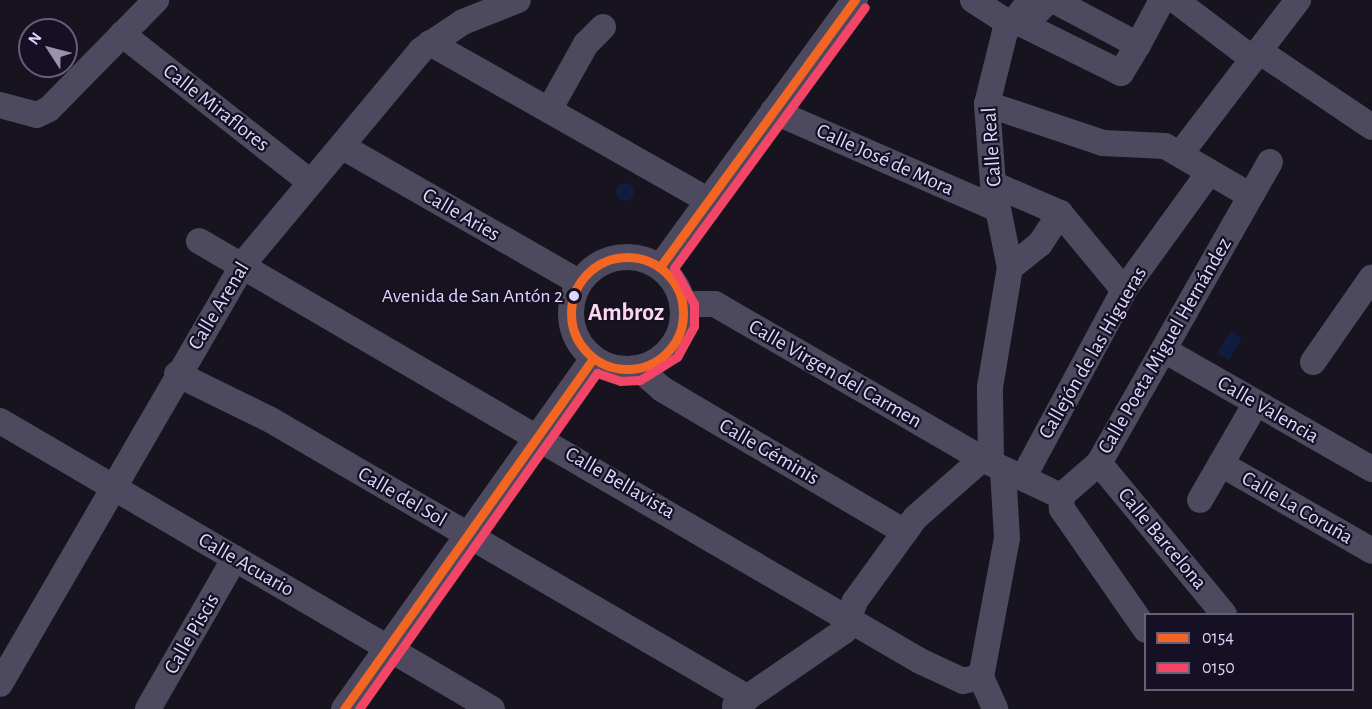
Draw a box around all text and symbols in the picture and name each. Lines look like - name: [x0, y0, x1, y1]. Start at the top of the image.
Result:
- north arrow: [18, 18, 78, 78]
- text: N: [25, 29, 45, 48]
- street label: Calle Miraflores: [158, 59, 274, 157]
- street label: Calle Real: [977, 106, 1007, 188]
- street label: Calle José de Mora: [812, 118, 958, 202]
- street label: Calle Aries: [418, 183, 504, 247]
- street label: Calle Poeta Miguel Hernández: [1093, 233, 1237, 459]
- street label: Calle Arenal: [183, 257, 255, 355]
- street label: Callejón de las Higueras: [1033, 262, 1153, 444]
- place label: Avenida de San Antón 2: [382, 284, 563, 308]
- marker: Avenida de San Antón 2: [568, 290, 580, 302]
- district label: Ambroz: [588, 300, 664, 328]
- street label: Calle Virgen del Carmen: [744, 314, 926, 434]
- street label: Calle Valencia: [1213, 371, 1323, 449]
- street label: Calle Géminis: [714, 413, 824, 491]
- street label: Calle Bellavista: [561, 441, 679, 525]
- street label: Calle del Sol: [353, 462, 451, 532]
- street label: Calle La Coruña: [1237, 466, 1357, 550]
- street label: Calle Barcelona: [1112, 483, 1212, 595]
- street label: Calle Acuario: [194, 527, 298, 603]
- street label: Calle Piscis: [159, 589, 225, 679]
- legend: [1144, 613, 1354, 691]
- text: 0154: [1202, 629, 1234, 647]
- text: 0150: [1202, 659, 1235, 677]

